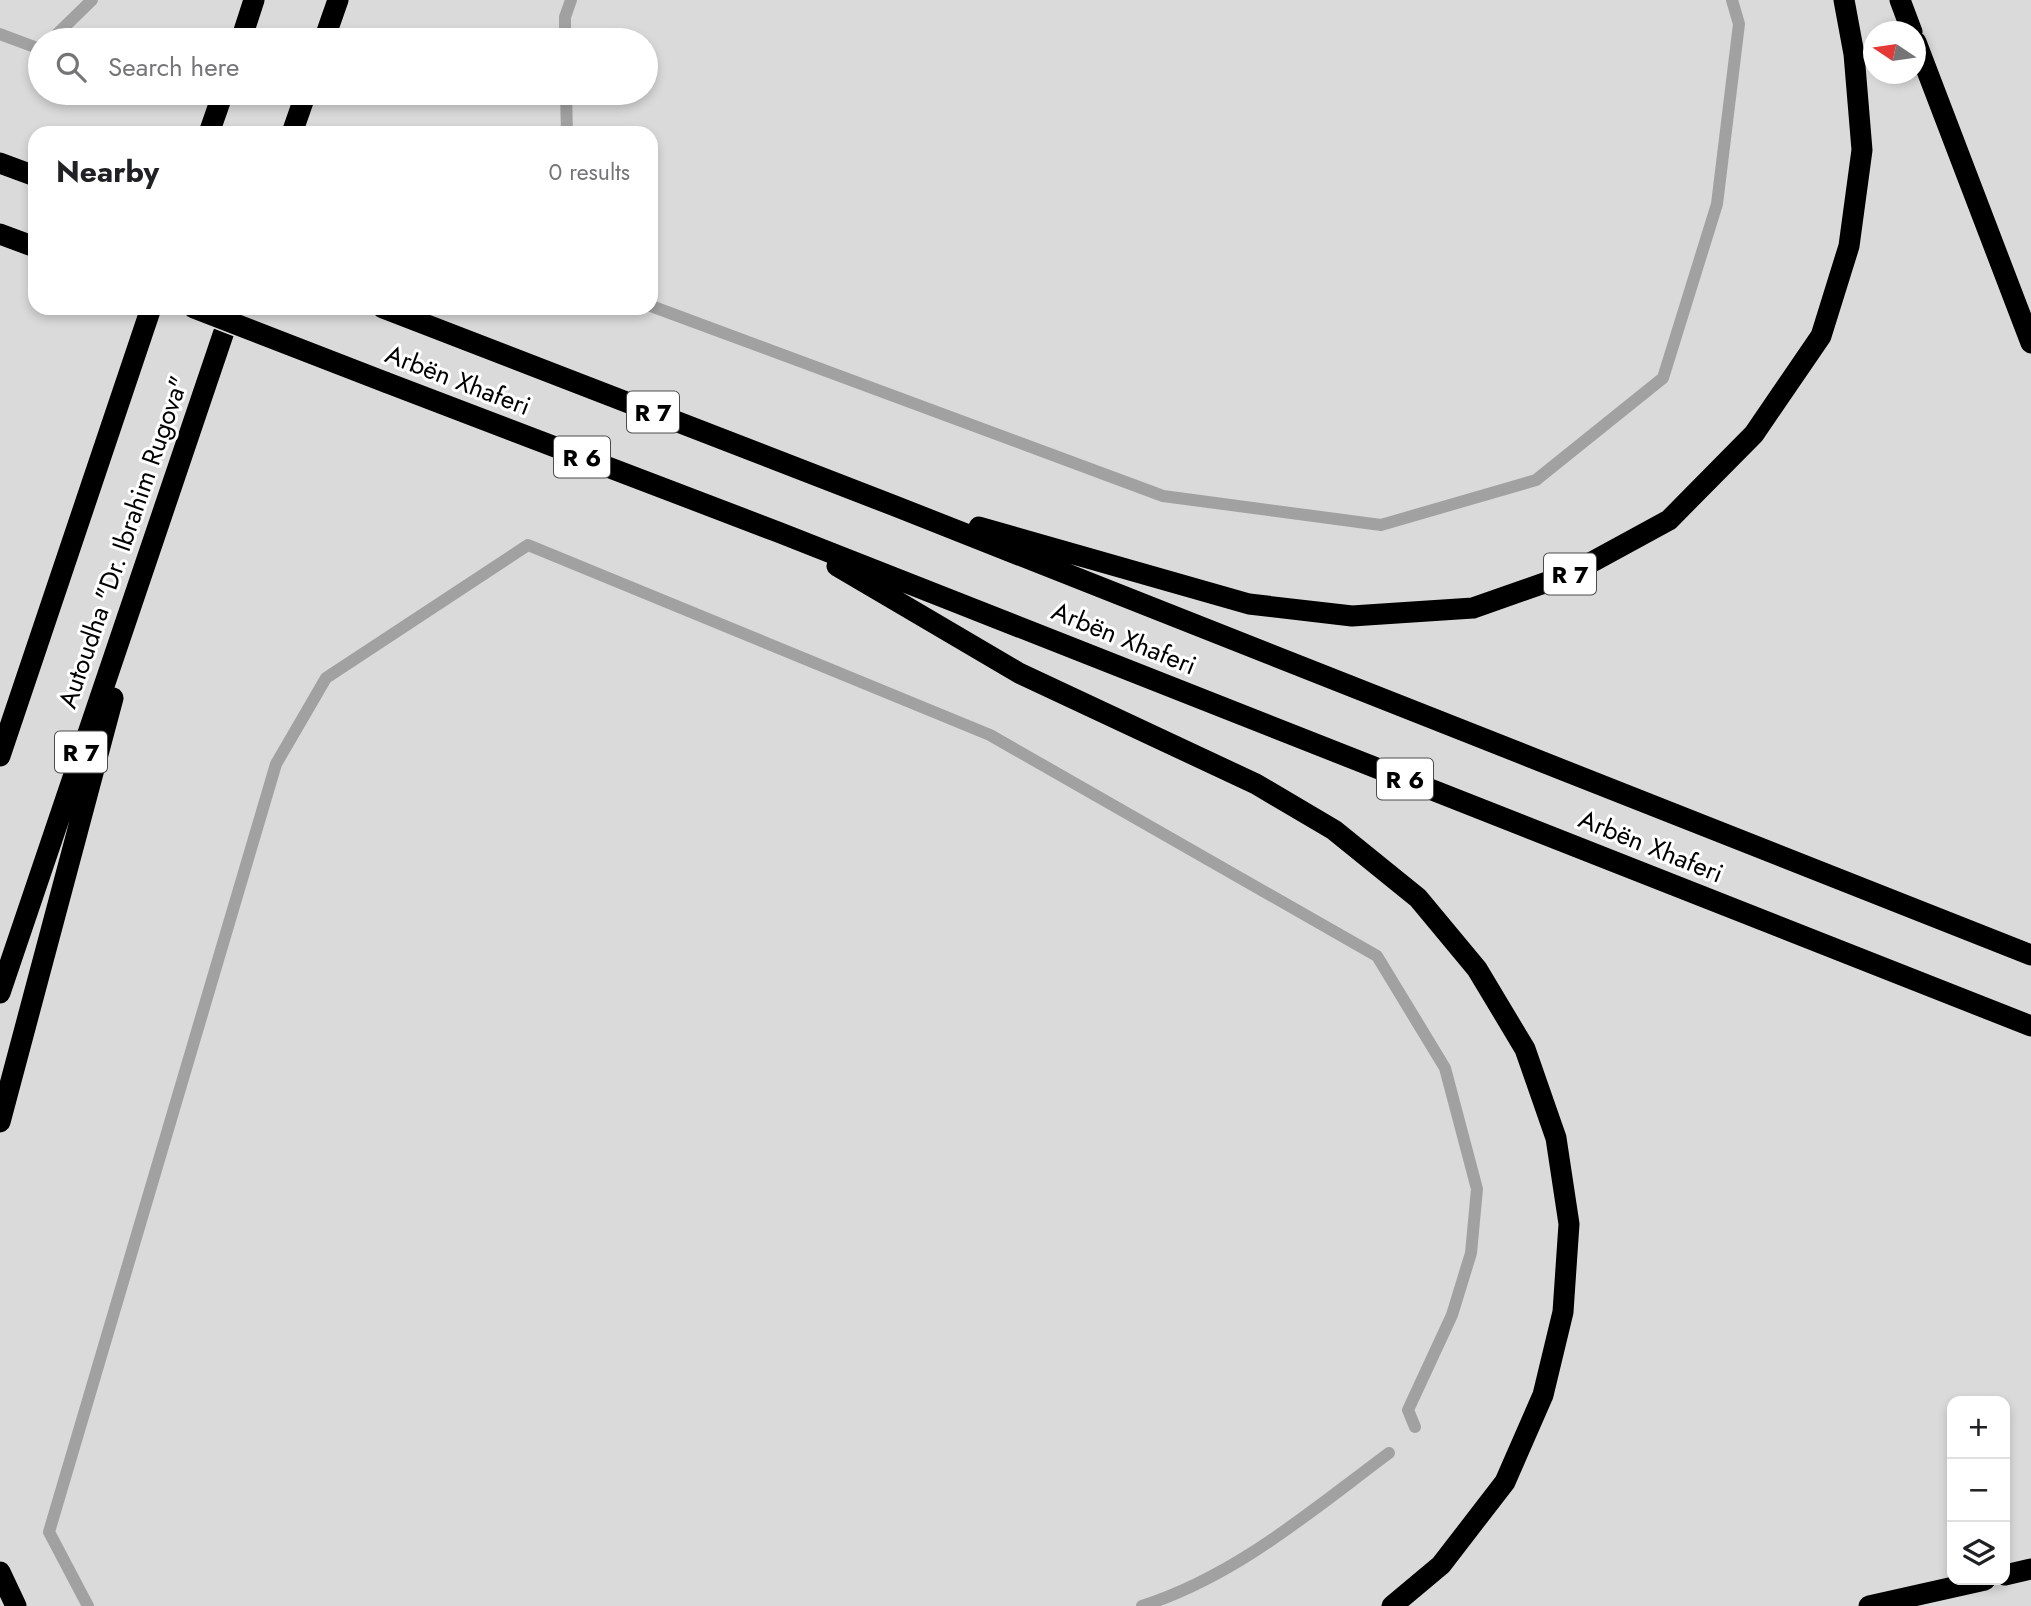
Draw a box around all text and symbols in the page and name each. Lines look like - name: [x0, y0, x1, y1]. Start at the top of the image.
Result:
- north arrow: [1863, 21, 1926, 84]
- search box: [28, 28, 658, 105]
- icon: search: [52, 48, 90, 86]
- text: Search here: [108, 48, 240, 86]
- text: Nearby: [56, 150, 159, 193]
- text: 0 results: [548, 155, 630, 189]
- street label: Arbën Xhaferi: [380, 335, 536, 425]
- street label: Autoudha "Dr. Ibrahim Rugova": [48, 371, 198, 713]
- road number: R 7: [627, 391, 679, 432]
- road number: R 6: [554, 436, 610, 478]
- road number: R 7: [1544, 554, 1596, 594]
- street label: Arbën Xhaferi: [1046, 592, 1202, 684]
- road number: R 7: [55, 732, 107, 772]
- road number: R 6: [1377, 758, 1433, 800]
- street label: Arbën Xhaferi: [1573, 800, 1729, 892]
- map controls: [1947, 1396, 2010, 1585]
- button: +: [1947, 1396, 2010, 1459]
- button: −: [1947, 1459, 2010, 1522]
- button: layers: [1947, 1522, 2010, 1585]

